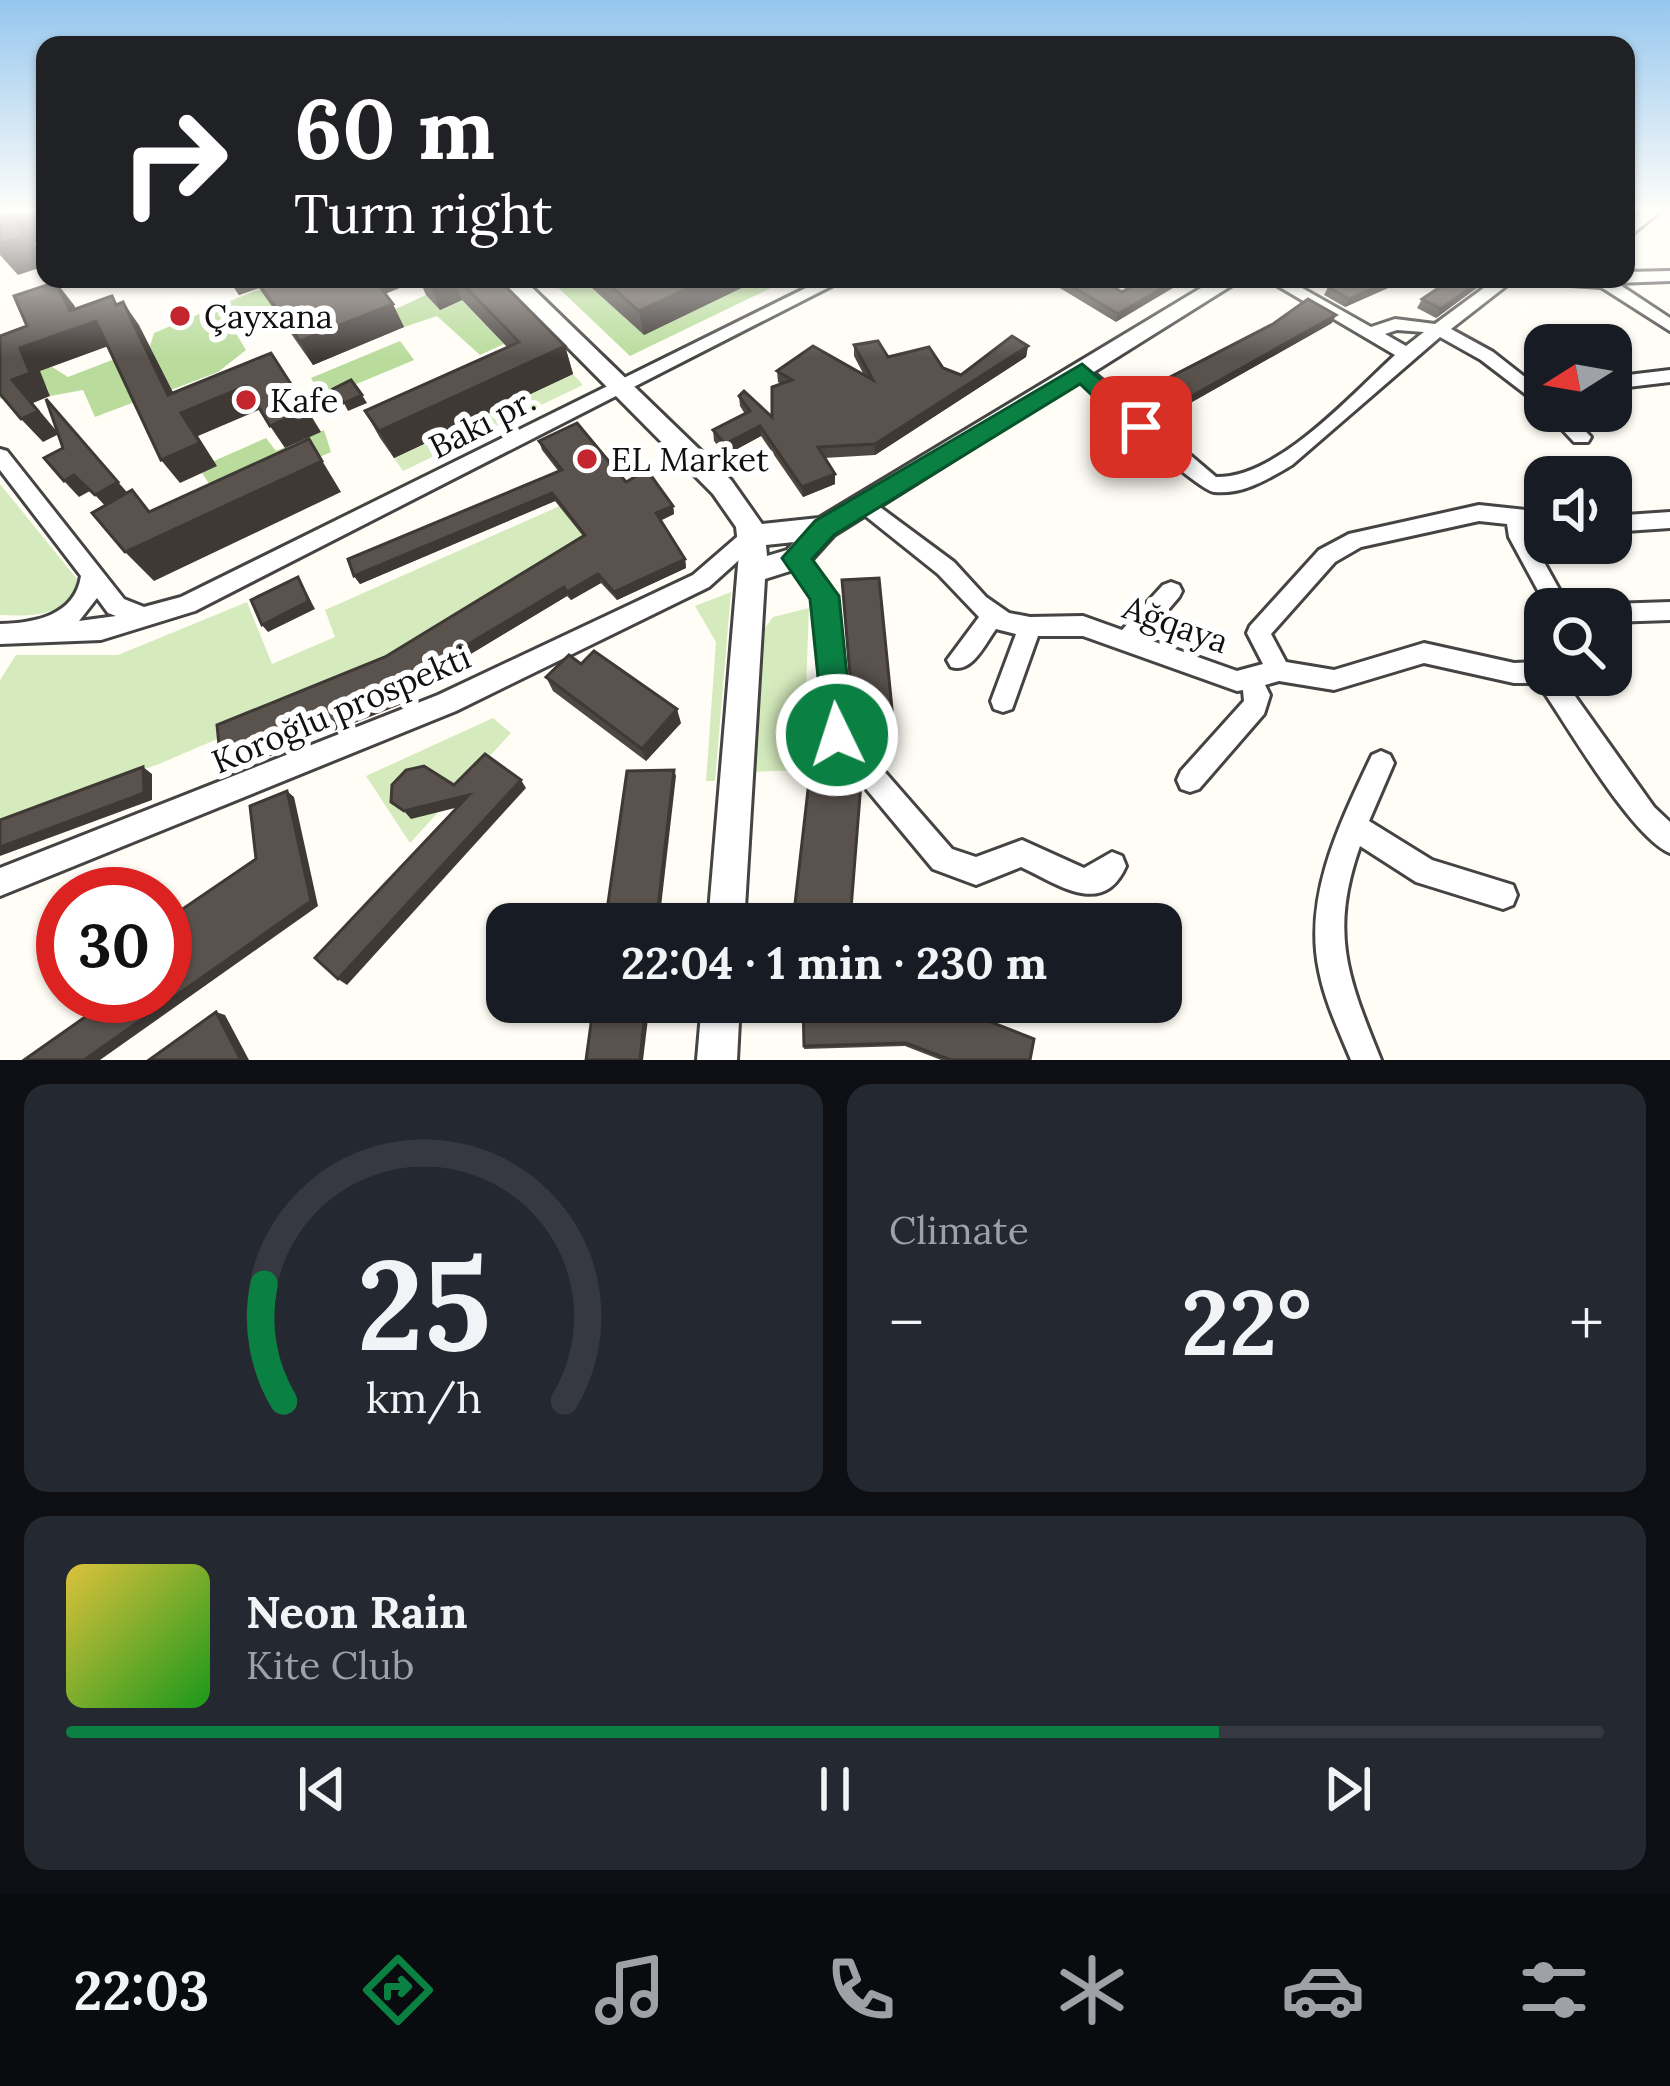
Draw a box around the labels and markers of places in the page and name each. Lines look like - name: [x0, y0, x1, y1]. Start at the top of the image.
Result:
- place label: Çayxana: [204, 295, 333, 337]
- marker: Çayxana: [167, 303, 193, 329]
- pin: [1090, 376, 1192, 478]
- place label: Kafe: [270, 379, 338, 421]
- marker: Kafe: [233, 387, 259, 413]
- place label: EL Market: [611, 438, 769, 480]
- marker: EL Market: [574, 446, 600, 472]

